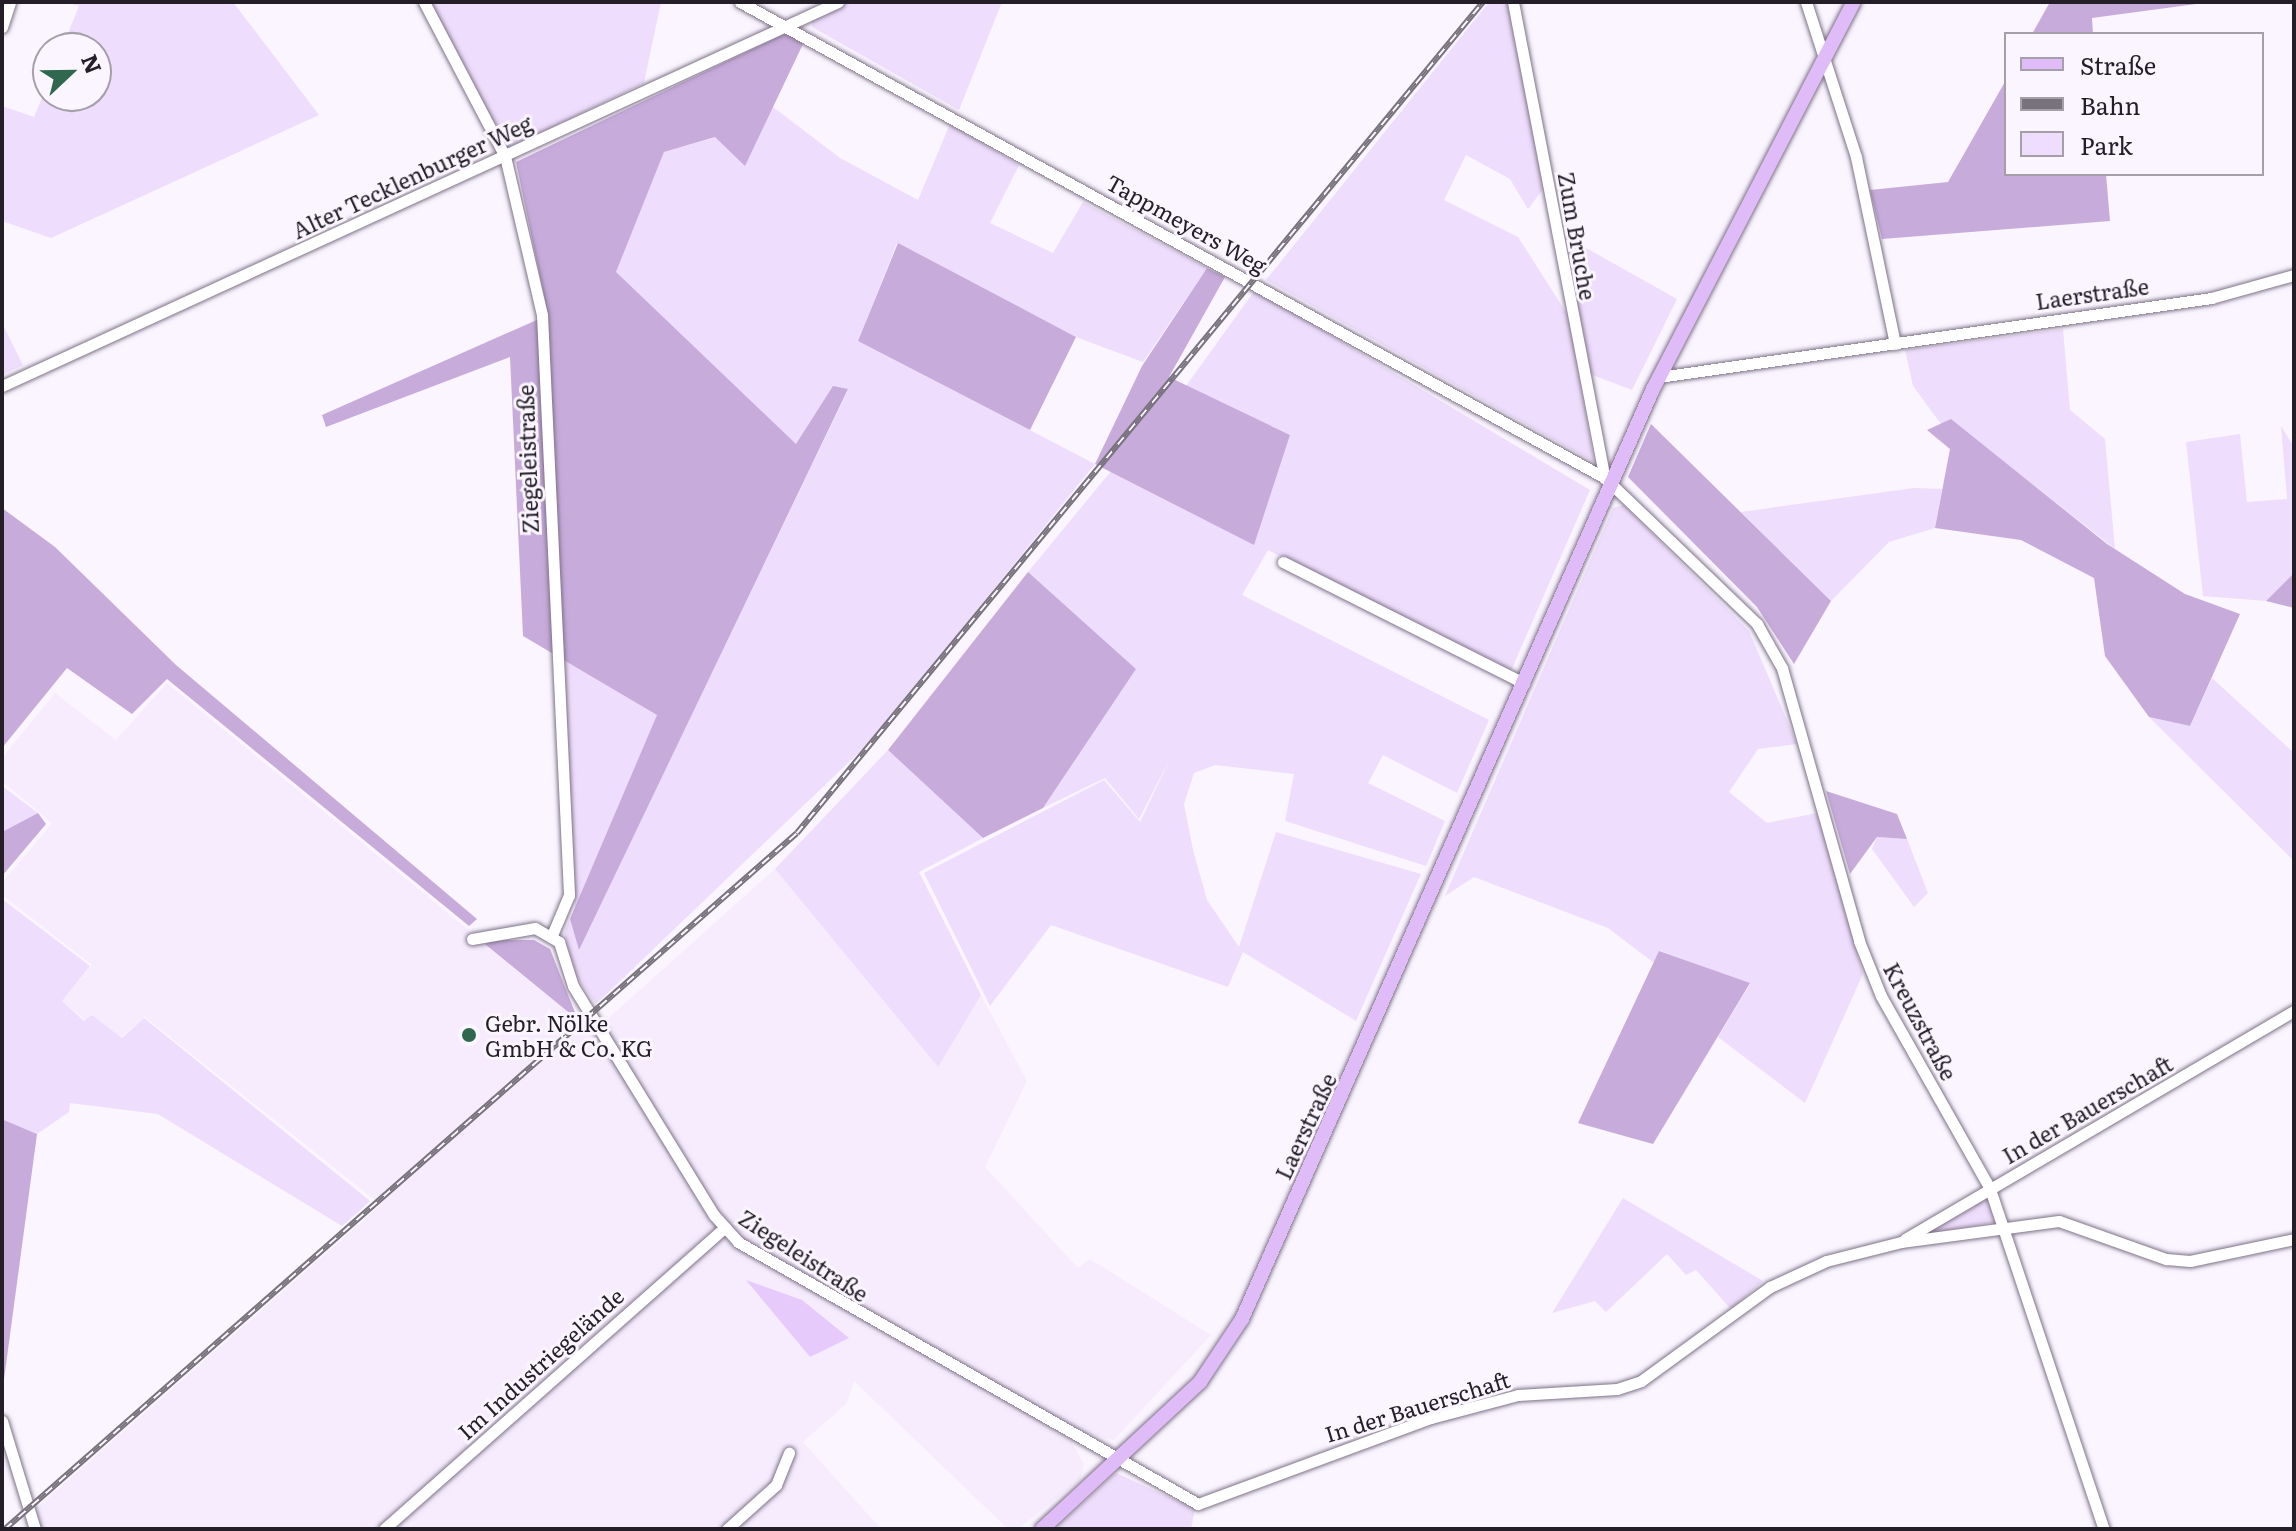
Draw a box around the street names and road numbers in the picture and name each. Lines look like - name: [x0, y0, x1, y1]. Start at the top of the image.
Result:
- street label: Alter Tecklenburger Weg: [288, 109, 536, 243]
- street label: Tappmeyers Weg: [1102, 168, 1272, 278]
- street label: Zum Bruche: [1554, 170, 1602, 302]
- street label: Laerstraße: [2034, 272, 2150, 314]
- street label: Ziegeleistraße: [511, 384, 543, 534]
- street label: Kreuzstraße: [1879, 958, 1963, 1084]
- street label: In der Bauerschaft: [1997, 1050, 2177, 1168]
- street label: Laerstraße: [1269, 1069, 1341, 1183]
- street label: Ziegeleistraße: [734, 1203, 874, 1307]
- street label: Im Industriegelände: [452, 1282, 628, 1444]
- street label: In der Bauerschaft: [1321, 1365, 1513, 1447]

